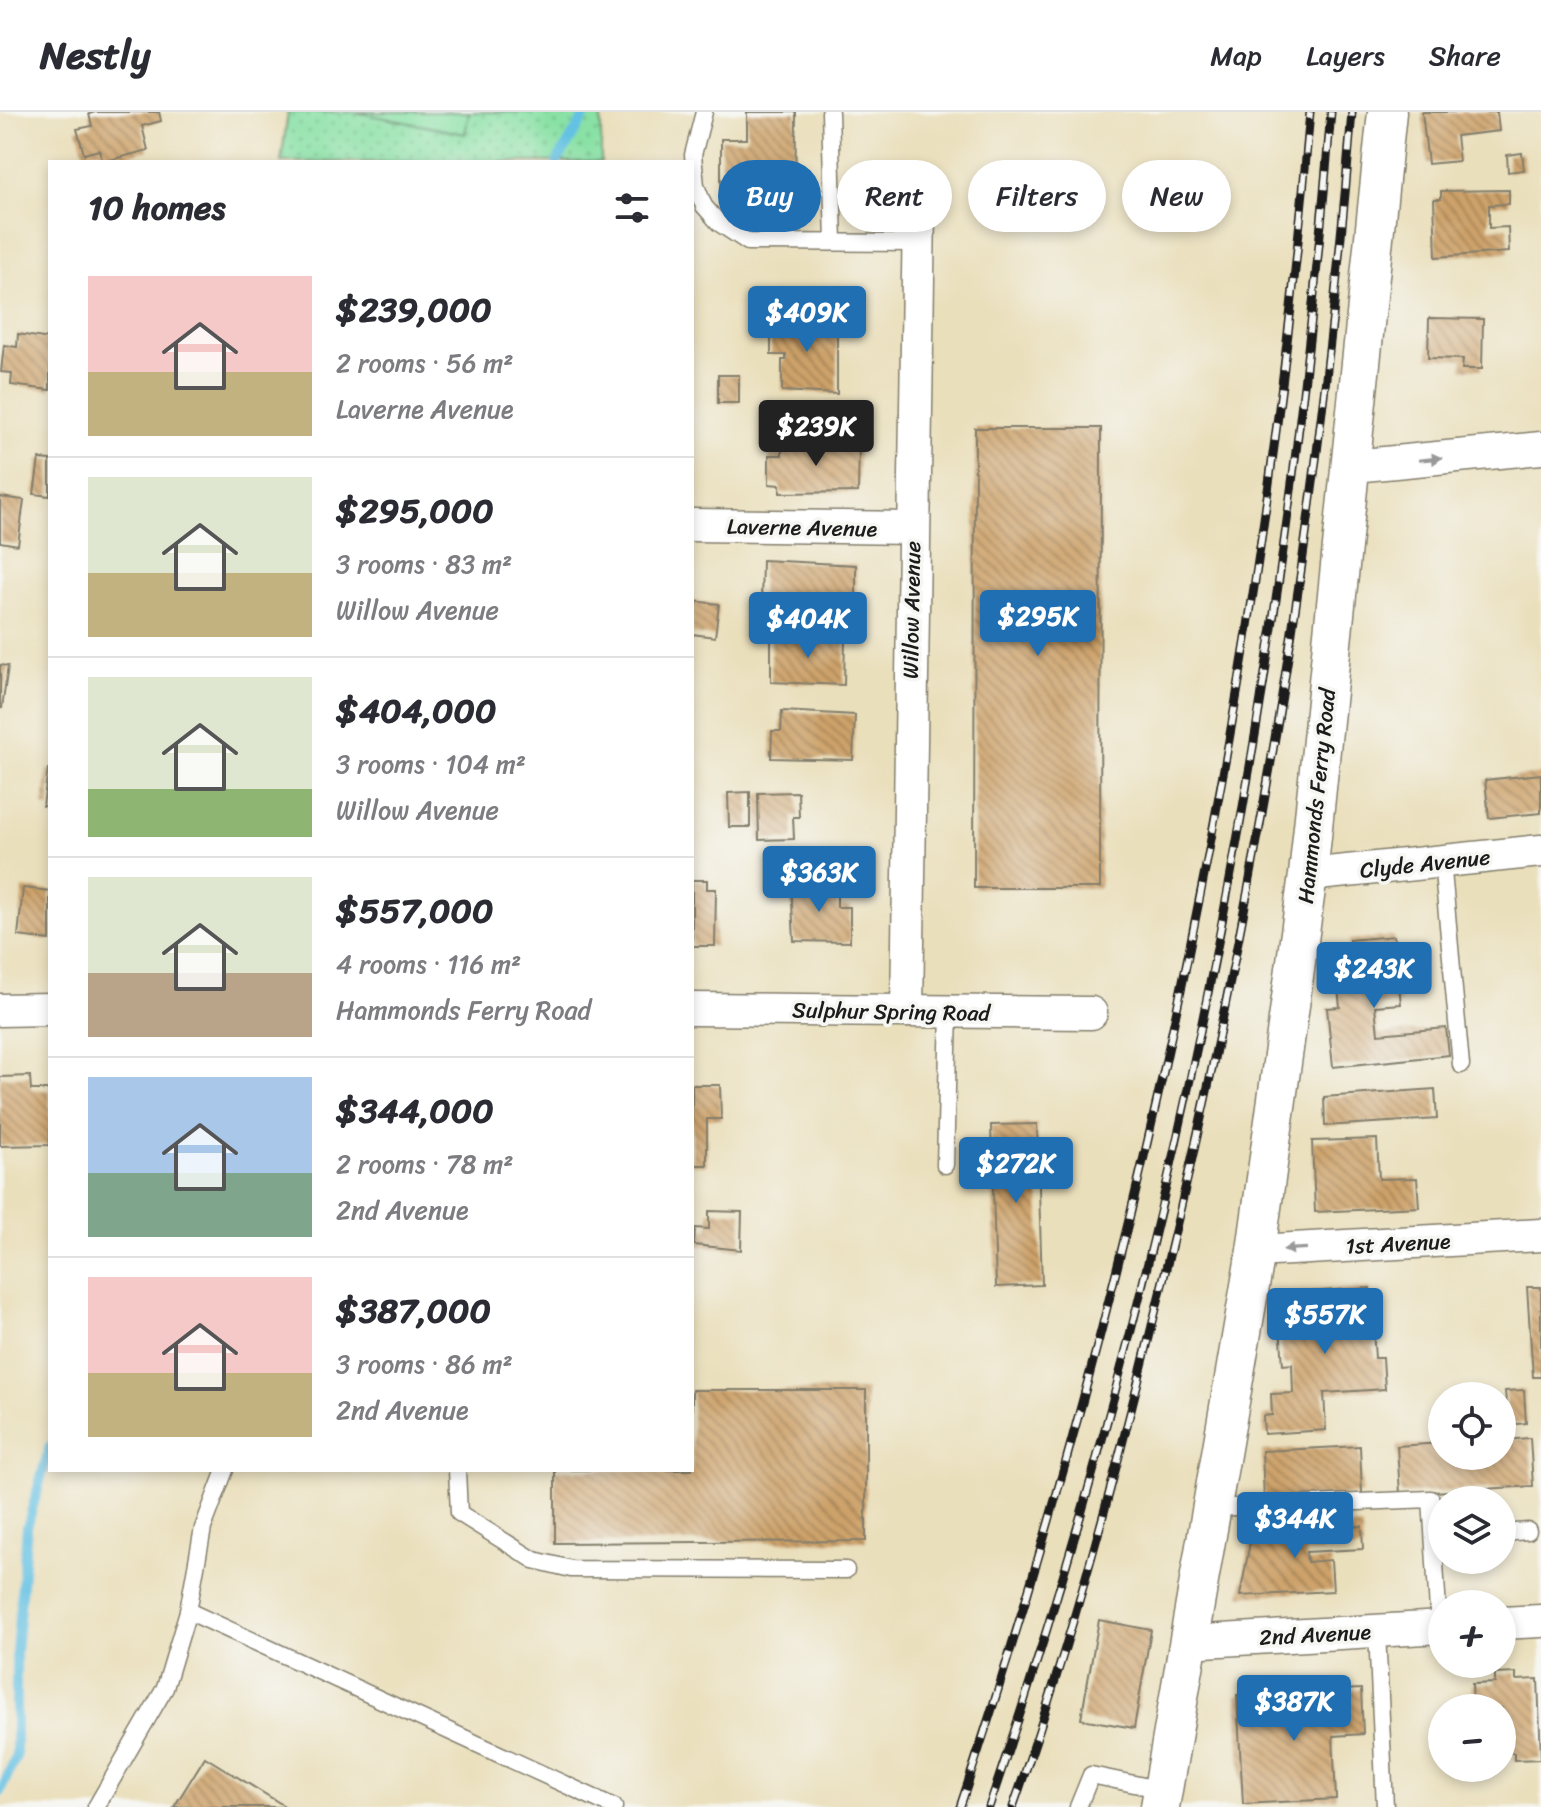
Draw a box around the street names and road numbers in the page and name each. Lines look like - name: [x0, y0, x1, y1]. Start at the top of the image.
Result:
- street label: Laverne Avenue: [727, 507, 878, 548]
- street label: Willow Avenue: [891, 541, 932, 679]
- street label: Hammonds Ferry Road: [1286, 685, 1347, 905]
- street label: Clyde Avenue: [1358, 837, 1492, 890]
- street label: Sulphur Spring Road: [792, 990, 992, 1033]
- street label: 1st Avenue: [1345, 1221, 1452, 1266]
- street label: 2nd Avenue: [1258, 1612, 1372, 1657]

